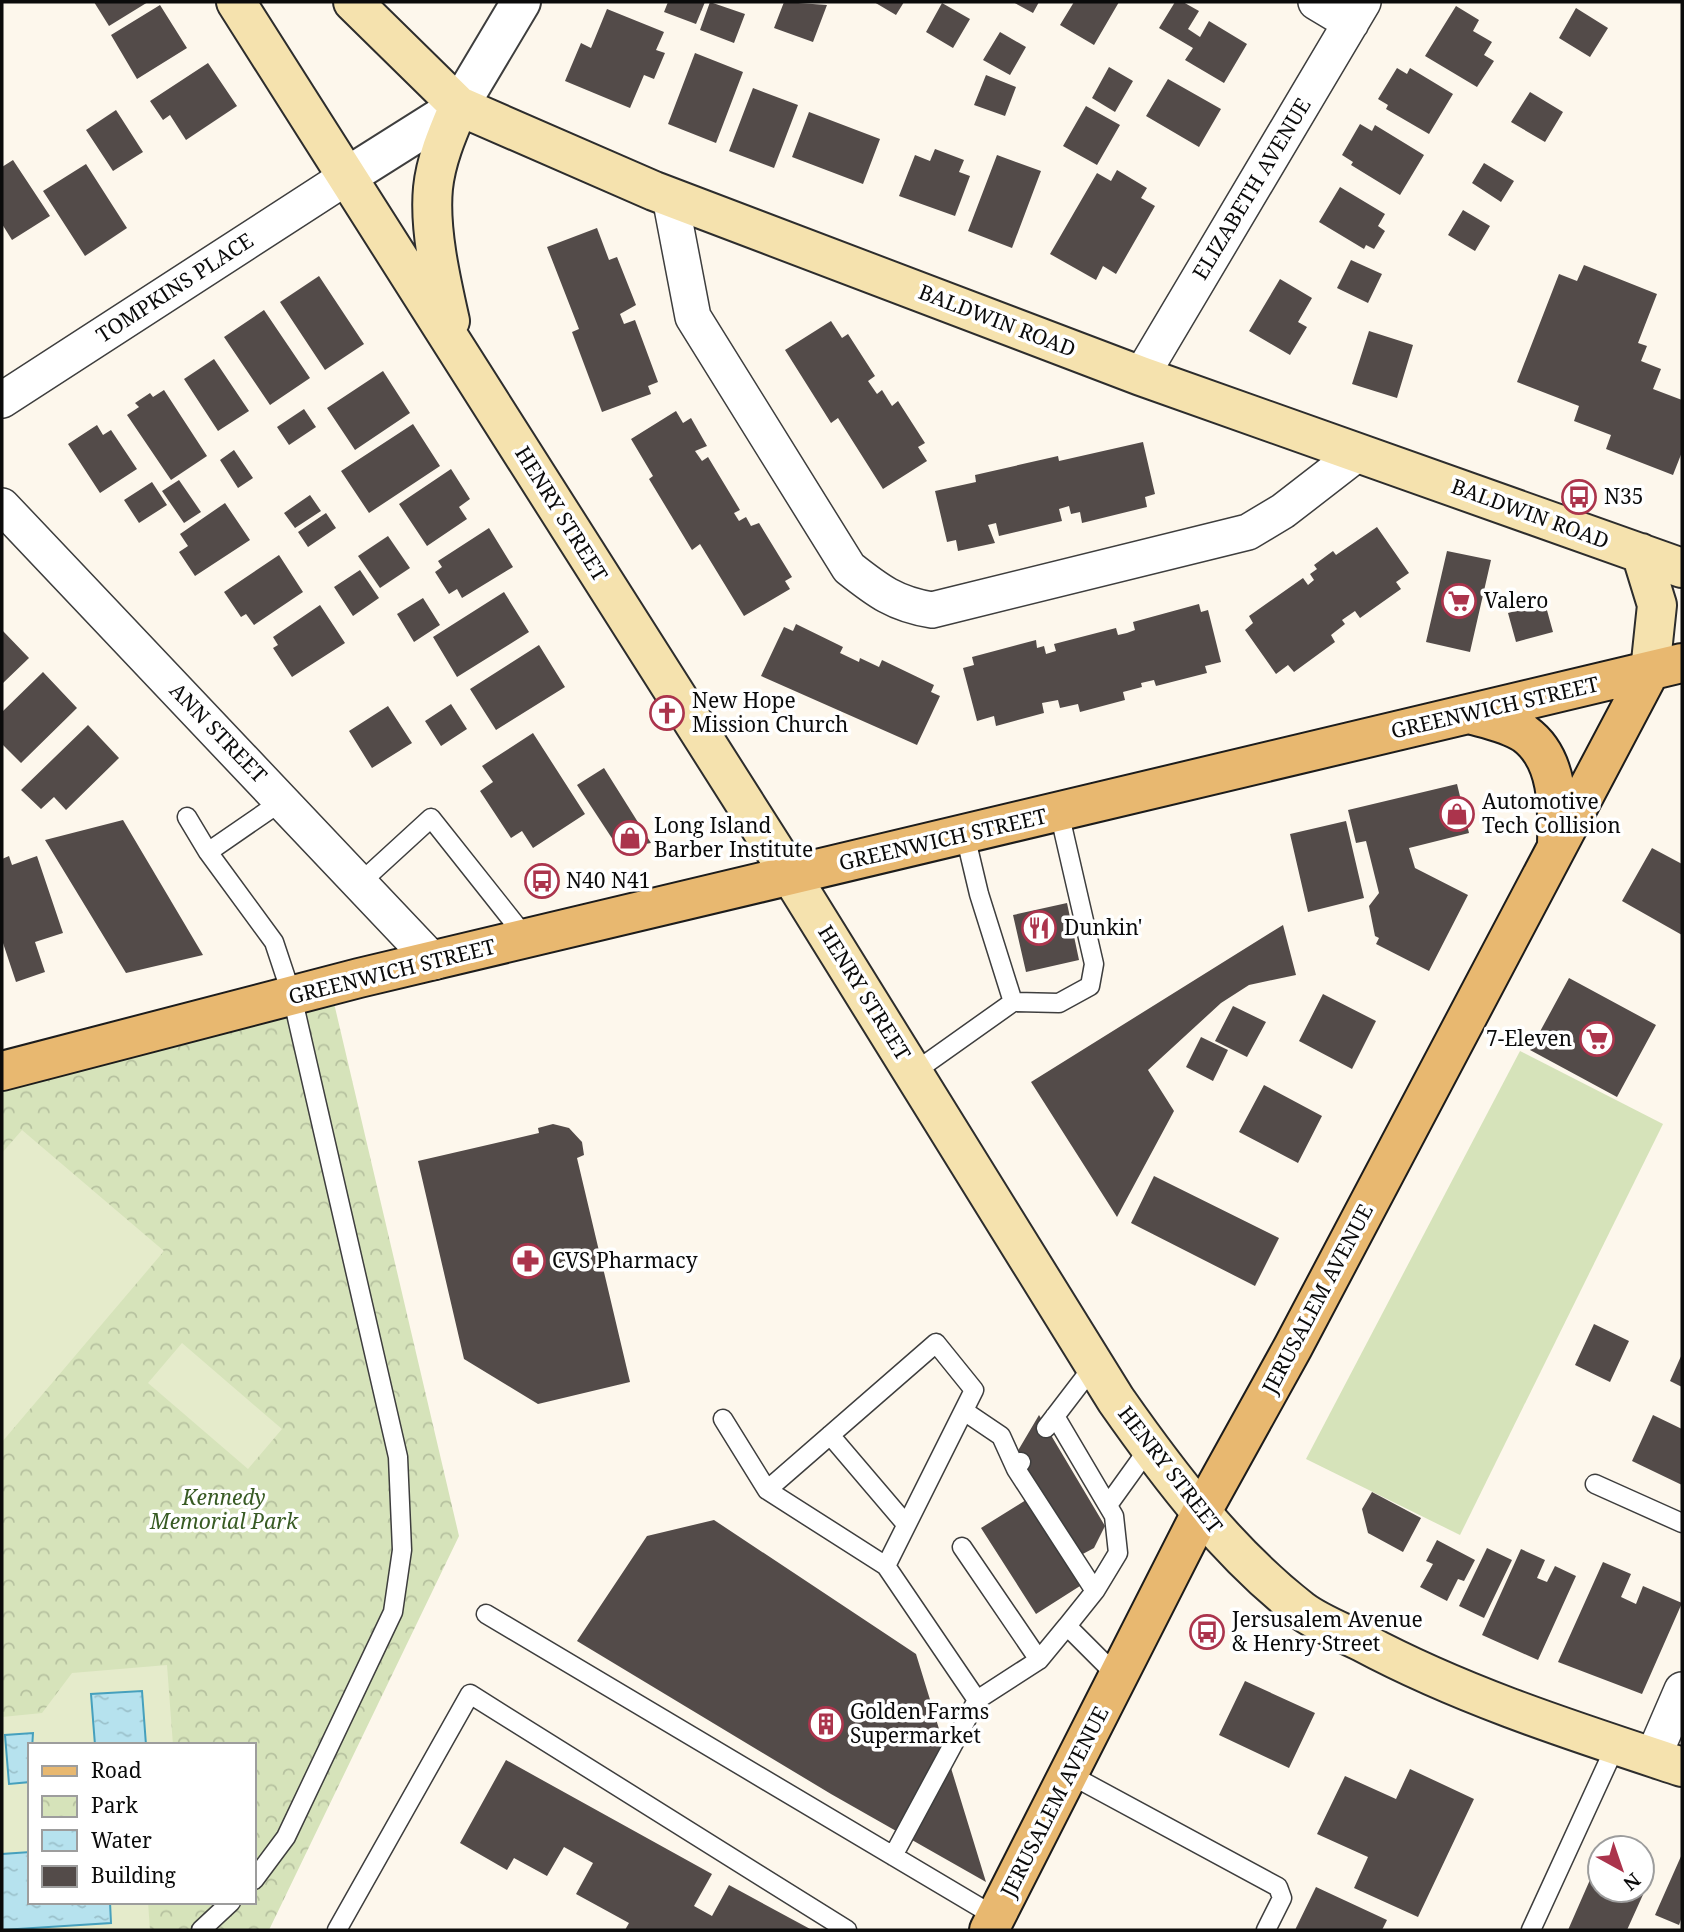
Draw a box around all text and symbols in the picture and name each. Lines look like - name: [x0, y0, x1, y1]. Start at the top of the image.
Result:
- street label: ELIZABETH AVENUE: [1186, 92, 1317, 285]
- street label: TOMPKINS PLACE: [91, 226, 258, 348]
- street label: BALDWIN ROAD: [915, 277, 1080, 363]
- street label: HENRY STREET: [509, 441, 615, 586]
- street label: BALDWIN ROAD: [1448, 472, 1613, 555]
- bus stop icon: N35: [1560, 478, 1598, 516]
- place label: N35: [1604, 482, 1644, 510]
- supermarket icon: Valero: [1440, 582, 1478, 620]
- place label: Valero: [1484, 586, 1549, 614]
- street label: GREENWICH STREET: [1388, 669, 1601, 745]
- street label: ANN STREET: [164, 676, 274, 789]
- place label: New Hope Mission Church: [692, 686, 848, 738]
- church icon: New Hope Mission Church: [648, 694, 686, 732]
- place label: Automotive Tech Collision: [1482, 787, 1621, 839]
- shop icon: Automotive Tech Collision: [1438, 795, 1476, 833]
- street label: GREENWICH STREET: [836, 801, 1049, 877]
- place label: Long Island Barber Institute: [654, 811, 813, 863]
- shop icon: Long Island Barber Institute: [611, 819, 649, 857]
- bus stop icon: N40 N41: [523, 862, 561, 900]
- place label: N40 N41: [566, 866, 650, 894]
- restaurant icon: Dunkin': [1020, 909, 1058, 947]
- place label: Dunkin': [1064, 913, 1142, 941]
- street label: HENRY STREET: [812, 920, 918, 1065]
- street label: GREENWICH STREET: [285, 932, 498, 1010]
- supermarket icon: 7-Eleven: [1578, 1020, 1616, 1058]
- place label: 7-Eleven: [1486, 1024, 1572, 1052]
- street label: JERUSALEM AVENUE: [1255, 1199, 1379, 1399]
- pharmacy icon: CVS Pharmacy: [509, 1242, 547, 1280]
- place label: CVS Pharmacy: [552, 1246, 698, 1274]
- street label: HENRY STREET: [1112, 1400, 1229, 1539]
- park label: Kennedy Memorial Park: [149, 1483, 299, 1535]
- place label: Jersusalem Avenue & Henry Street: [1231, 1605, 1423, 1657]
- bus stop icon: Jersusalem Avenue & Henry Street: [1188, 1613, 1226, 1651]
- place label: Golden Farms Supermarket: [850, 1697, 989, 1749]
- street label: JERUSALEM AVENUE: [993, 1701, 1114, 1903]
- building icon: Golden Farms Supermarket: [807, 1705, 845, 1743]
- legend: [28, 1743, 256, 1904]
- text: Road: [91, 1756, 142, 1784]
- text: Park: [91, 1791, 138, 1819]
- text: Water: [91, 1826, 152, 1854]
- north arrow: [1586, 1834, 1656, 1904]
- text: Building: [91, 1861, 176, 1889]
- text: N: [1618, 1867, 1646, 1897]

